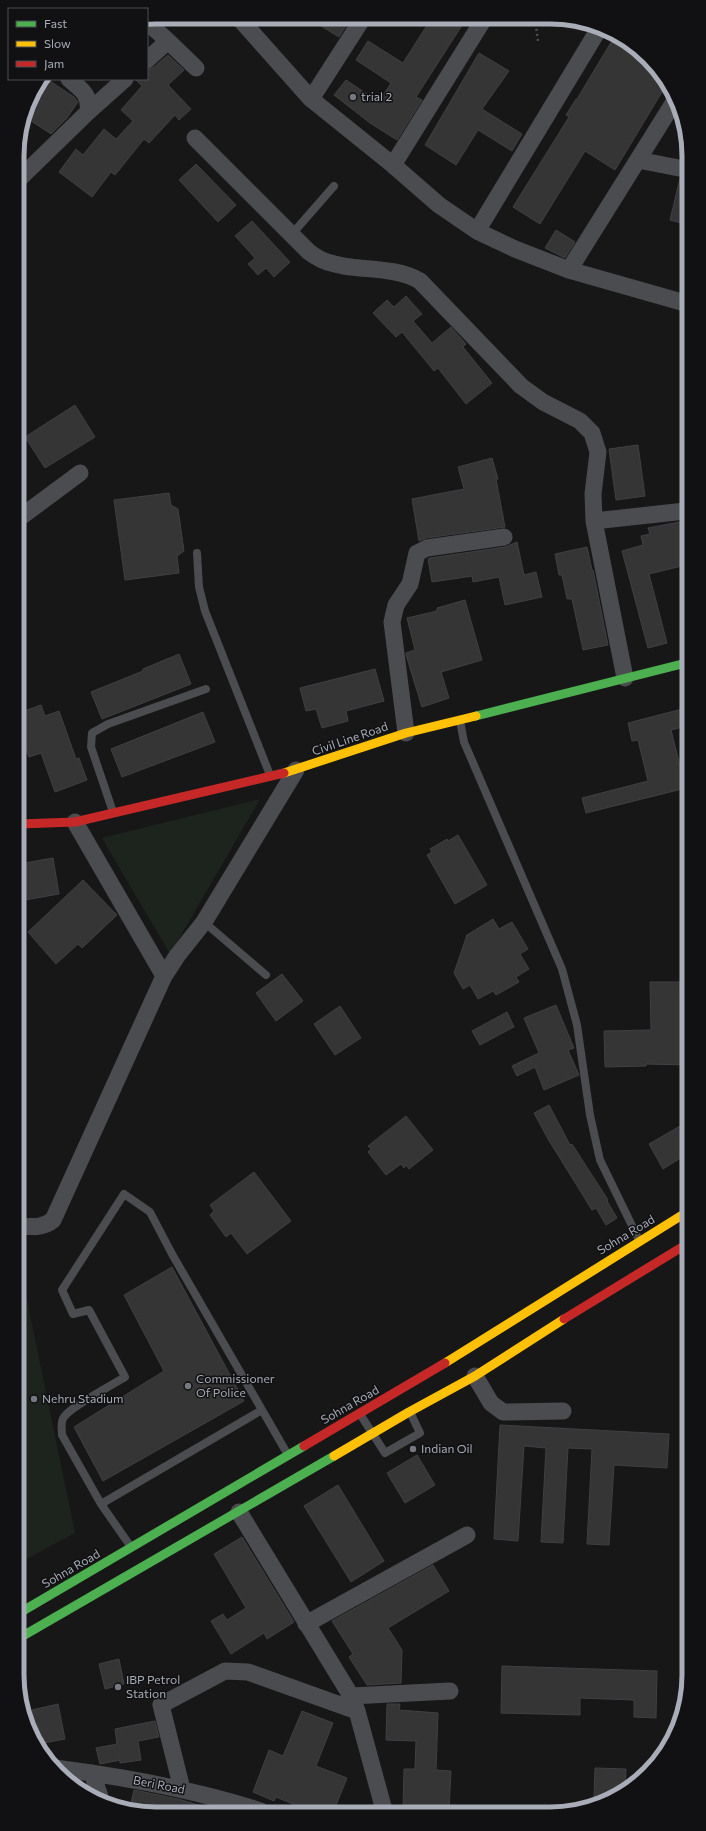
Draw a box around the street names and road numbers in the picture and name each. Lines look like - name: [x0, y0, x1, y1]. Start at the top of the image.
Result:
- street label: Civil Line Road: [310, 718, 390, 758]
- street label: Sohna Road: [594, 1211, 657, 1257]
- street label: Sohna Road: [318, 1382, 381, 1426]
- street label: Sohna Road: [39, 1546, 102, 1590]
- street label: Beri Road: [132, 1772, 186, 1796]

